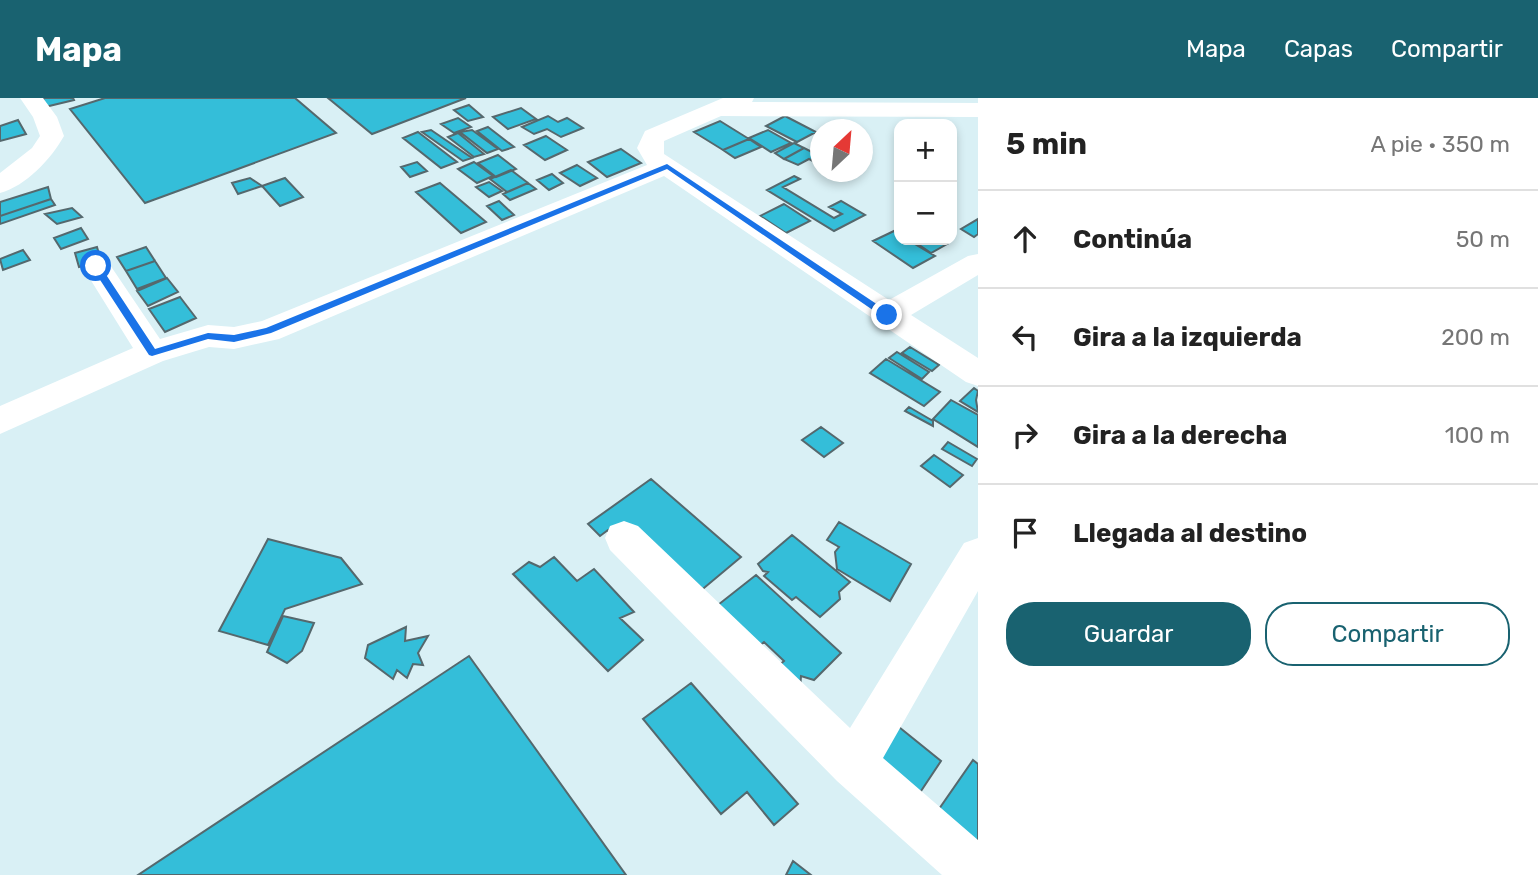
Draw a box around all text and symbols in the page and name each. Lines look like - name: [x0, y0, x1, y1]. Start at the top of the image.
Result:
- text: Mapa: [35, 30, 122, 69]
- text: Mapa: [1186, 35, 1246, 63]
- text: Capas: [1284, 35, 1353, 63]
- text: Compartir: [1391, 35, 1503, 63]
- north arrow: [810, 119, 873, 182]
- map controls: [894, 119, 957, 245]
- button: +: [894, 119, 957, 182]
- text: 5 min: [1006, 126, 1087, 162]
- text: A pie · 350 m: [1370, 130, 1510, 158]
- button: −: [894, 182, 957, 245]
- icon: ahead: [1006, 220, 1044, 258]
- text: Continúa: [1073, 224, 1192, 255]
- text: 50 m: [1456, 225, 1510, 253]
- route start: [80, 250, 111, 281]
- route end: [871, 299, 902, 330]
- icon: left: [1006, 318, 1044, 356]
- text: Gira a la izquierda: [1073, 322, 1302, 353]
- text: 200 m: [1441, 323, 1510, 351]
- icon: right: [1006, 416, 1044, 454]
- text: Gira a la derecha: [1073, 420, 1287, 451]
- text: 100 m: [1445, 421, 1510, 449]
- icon: arrive: [1006, 514, 1044, 552]
- text: Llegada al destino: [1073, 518, 1307, 549]
- button: Guardar: [1006, 602, 1251, 666]
- button: Compartir: [1265, 602, 1510, 666]

